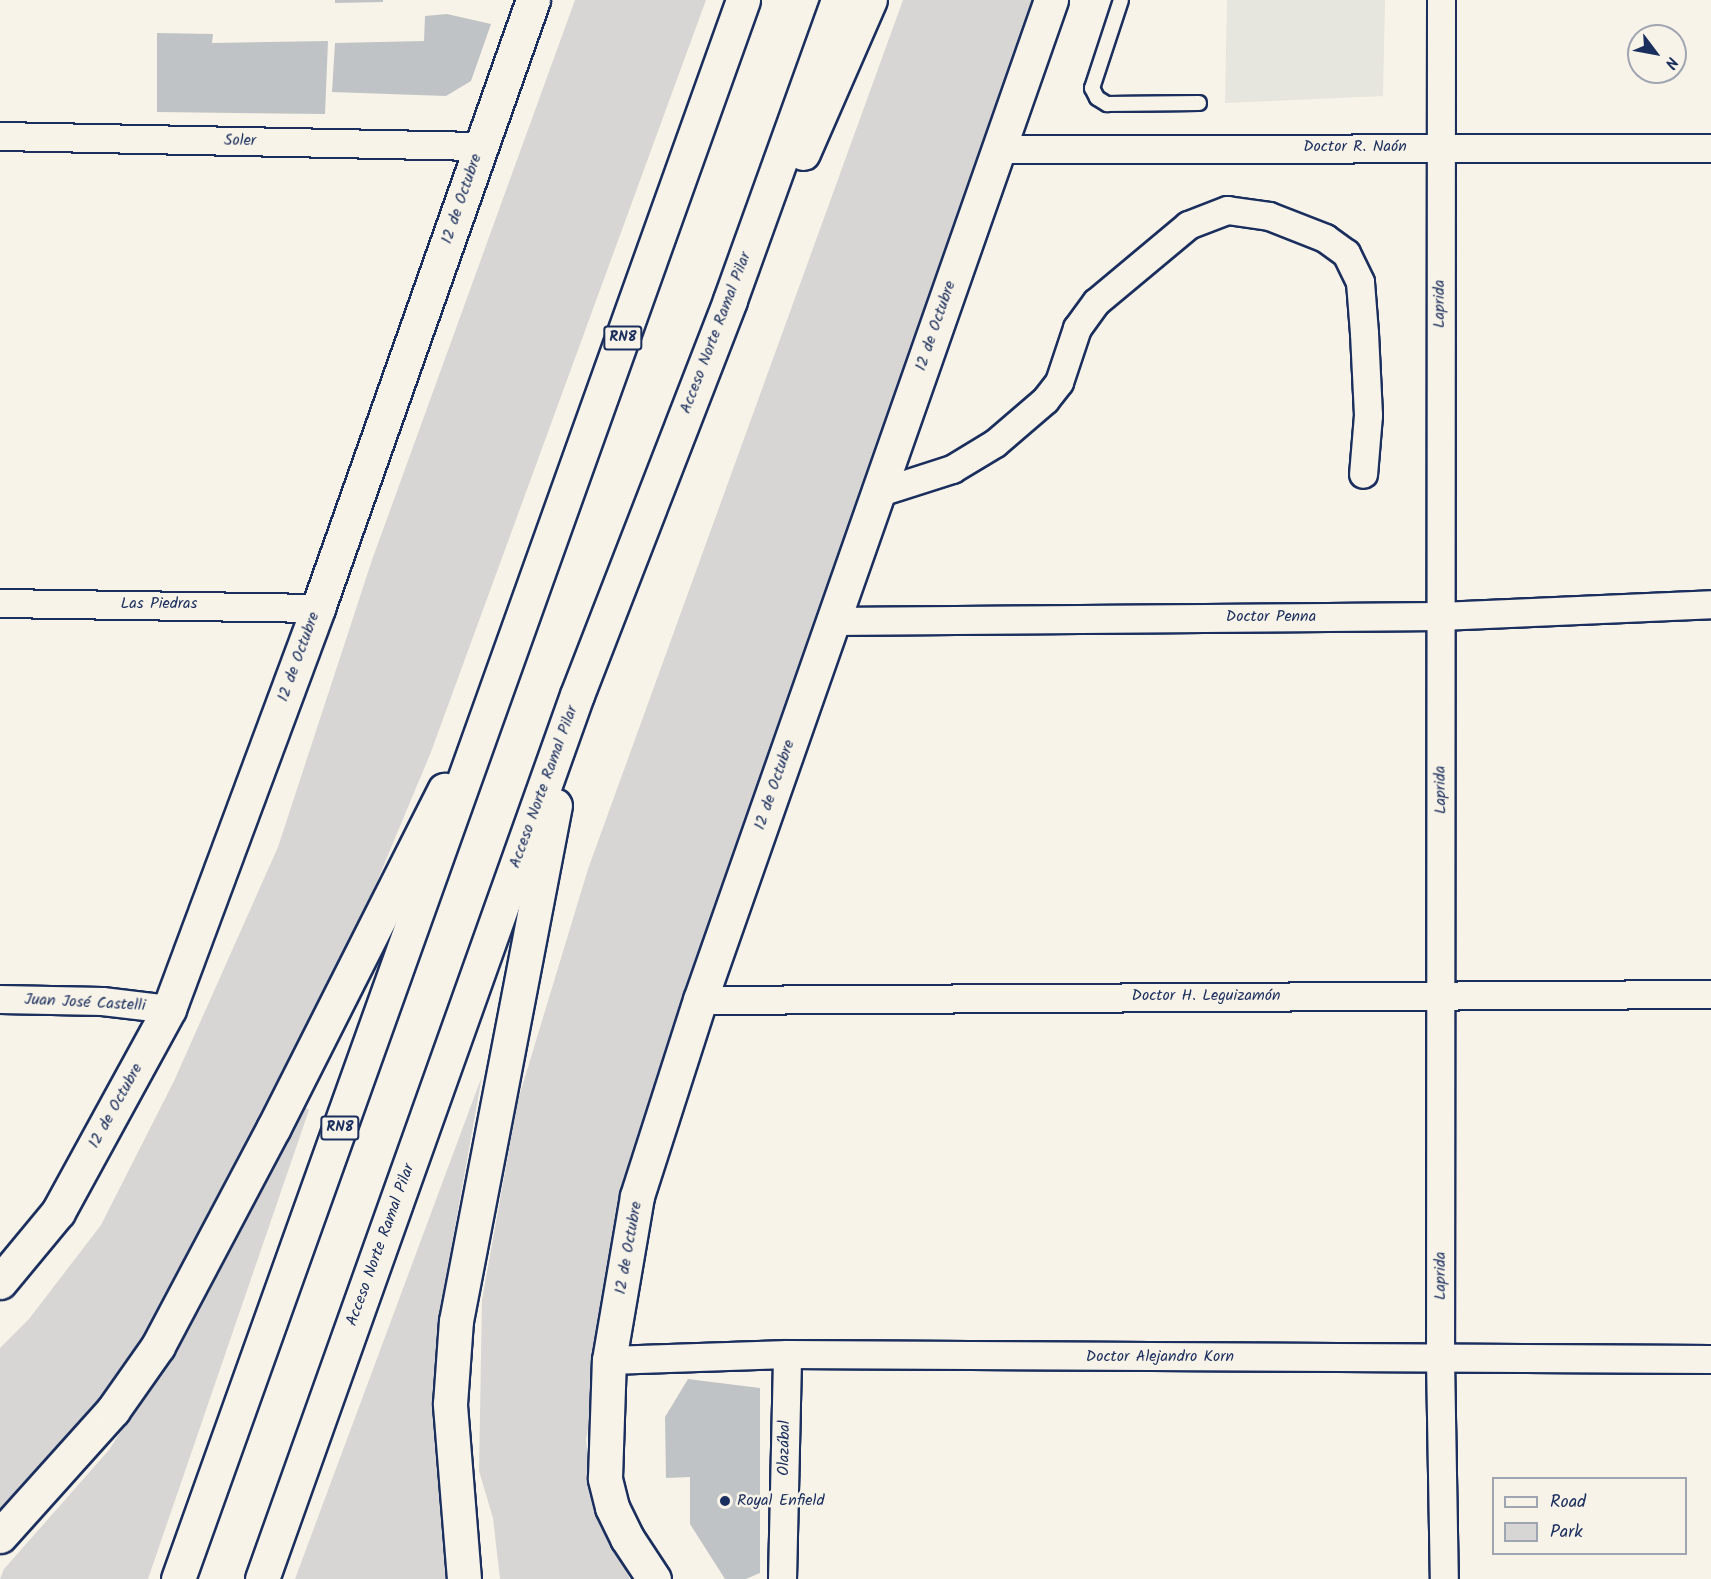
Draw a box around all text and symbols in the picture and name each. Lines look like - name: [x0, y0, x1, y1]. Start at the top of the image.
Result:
- north arrow: [1627, 24, 1687, 84]
- text: N: [1658, 52, 1684, 74]
- street label: Soler: [224, 131, 256, 151]
- street label: Doctor R. Naón: [1303, 137, 1407, 157]
- street label: 12 de Octubre: [438, 151, 486, 247]
- street label: Acceso Norte Ramal Pilar: [676, 250, 756, 416]
- street label: 12 de Octubre: [912, 278, 960, 374]
- street label: Laprida: [1430, 280, 1450, 328]
- road number: RN8: [602, 326, 644, 350]
- street label: Las Piedras: [121, 594, 197, 614]
- street label: Doctor Penna: [1226, 607, 1316, 627]
- street label: 12 de Octubre: [274, 610, 324, 704]
- street label: Acceso Norte Ramal Pilar: [506, 703, 582, 871]
- street label: 12 de Octubre: [751, 737, 799, 833]
- street label: Laprida: [1431, 766, 1451, 814]
- street label: Doctor H. Leguizamón: [1132, 986, 1280, 1006]
- street label: Juan José Castelli: [24, 990, 146, 1016]
- street label: 12 de Octubre: [85, 1060, 147, 1152]
- road number: RN8: [319, 1116, 361, 1140]
- street label: Acceso Norte Ramal Pilar: [343, 1161, 419, 1329]
- street label: 12 de Octubre: [611, 1200, 647, 1296]
- street label: Laprida: [1431, 1252, 1451, 1300]
- street label: Doctor Alejandro Korn: [1086, 1347, 1234, 1367]
- street label: Olazábal: [775, 1420, 795, 1476]
- legend: [1492, 1477, 1687, 1555]
- text: Road: [1550, 1488, 1586, 1517]
- place label: Royal Enfield: [737, 1491, 824, 1511]
- marker: Royal Enfield: [718, 1494, 732, 1508]
- text: Park: [1550, 1518, 1583, 1547]

